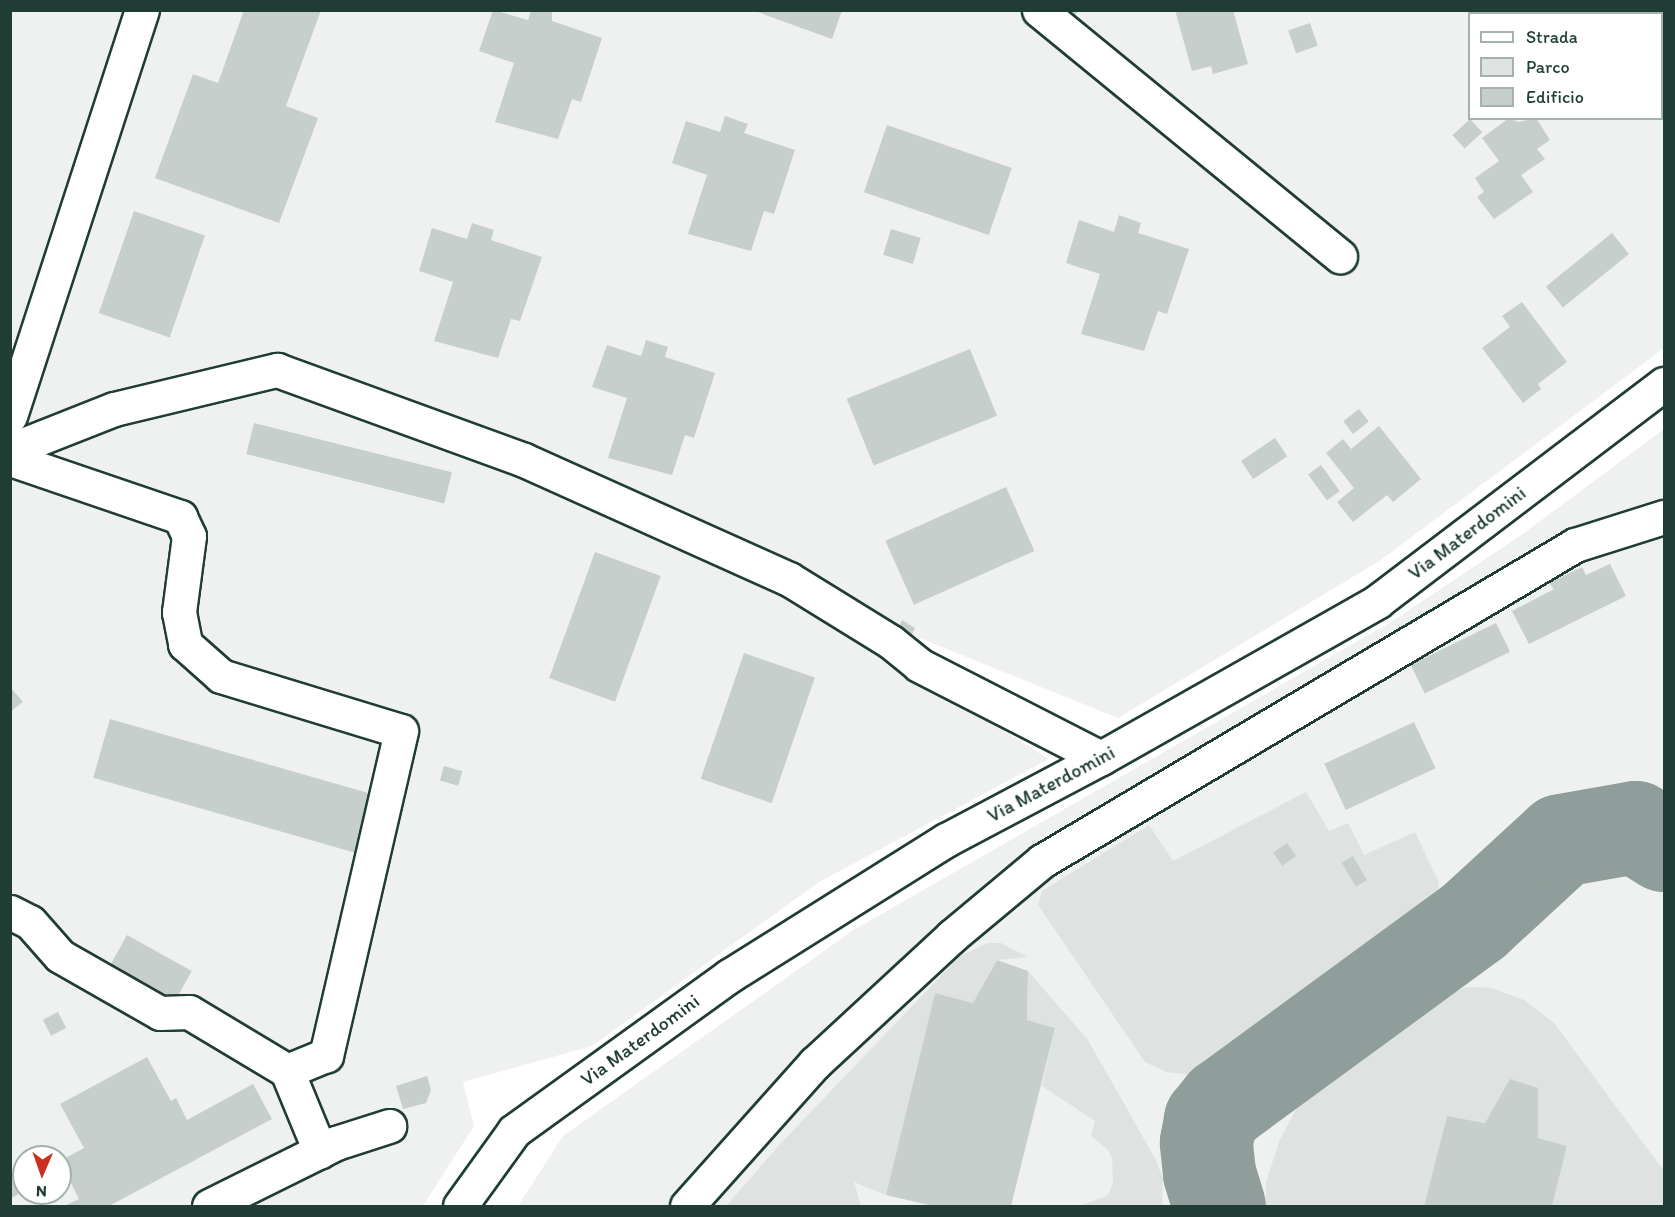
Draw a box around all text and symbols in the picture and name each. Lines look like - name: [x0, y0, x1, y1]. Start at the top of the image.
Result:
- legend: [1468, 12, 1663, 120]
- text: Strada: [1526, 26, 1578, 48]
- text: Parco: [1526, 56, 1570, 78]
- text: Edificio: [1526, 86, 1584, 108]
- street label: Via Materdomini: [1404, 481, 1530, 585]
- street label: Via Materdomini: [983, 740, 1119, 828]
- street label: Via Materdomini: [576, 989, 704, 1091]
- north arrow: [12, 1145, 72, 1205]
- text: N: [36, 1182, 47, 1201]

